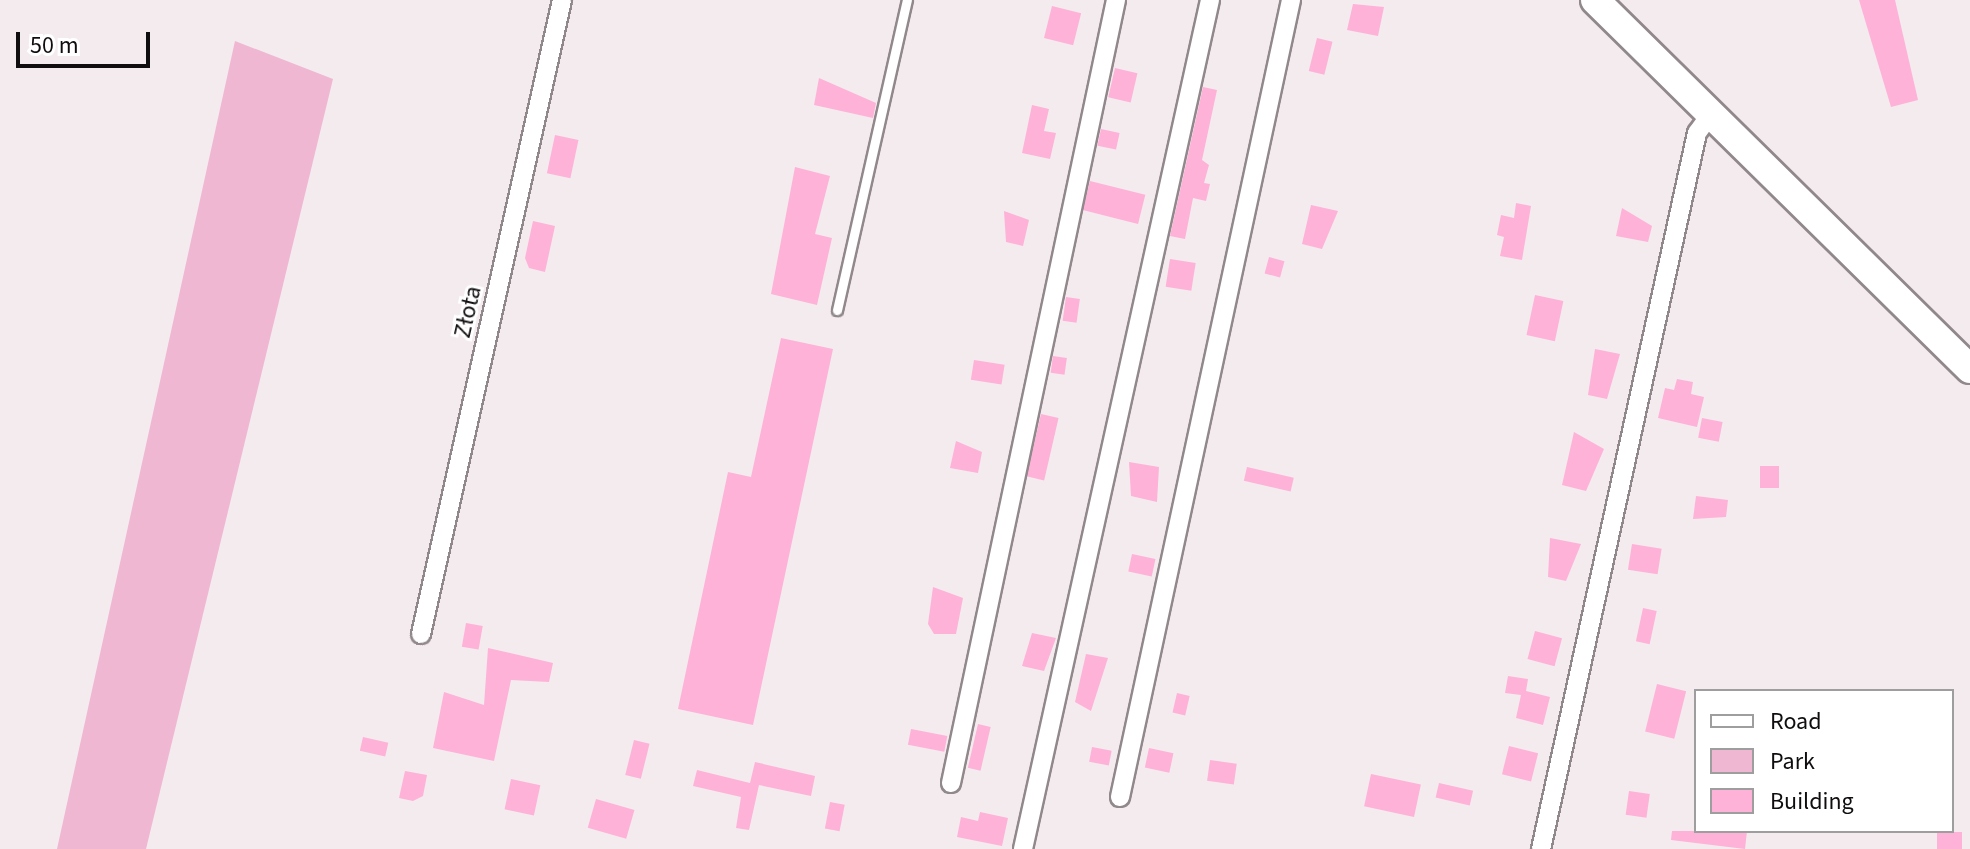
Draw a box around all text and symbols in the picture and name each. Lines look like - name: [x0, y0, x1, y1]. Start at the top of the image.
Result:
- scale bar: [20, 16, 154, 66]
- text: 50 m: [30, 28, 79, 63]
- street label: Złota: [448, 283, 488, 341]
- legend: [1694, 689, 1954, 833]
- text: Road: [1770, 704, 1822, 739]
- text: Park: [1770, 744, 1815, 779]
- text: Building: [1770, 784, 1854, 819]

